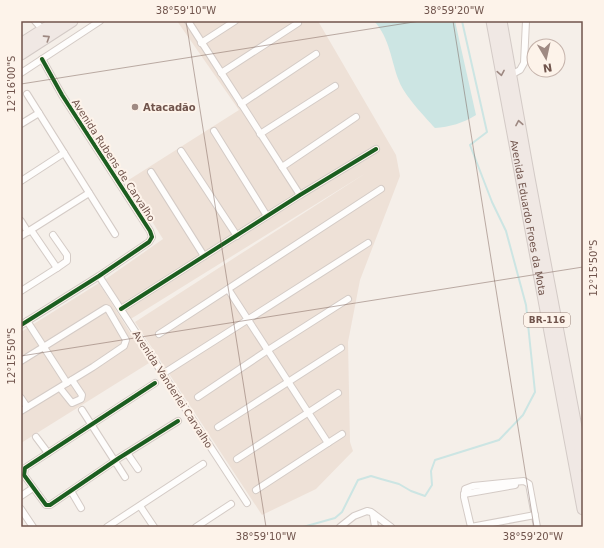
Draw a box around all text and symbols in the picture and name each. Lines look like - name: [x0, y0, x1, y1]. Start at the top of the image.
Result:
- text: 38°59'10"W: [156, 5, 216, 16]
- text: 38°59'20"W: [424, 5, 484, 16]
- one-way arrow: [42, 36, 49, 43]
- north arrow: [526, 38, 566, 78]
- text: 12°16'00"S: [6, 56, 17, 112]
- text: N: [542, 60, 553, 75]
- one-way arrow: [496, 70, 505, 76]
- street label: Avenida Rubens de Carvalho: [70, 97, 157, 223]
- marker: Atacadão: [130, 102, 140, 112]
- place label: Atacadão: [143, 102, 196, 113]
- one-way arrow: [515, 120, 524, 126]
- street label: Avenida Eduardo Froes da Mota: [508, 139, 548, 296]
- text: 12°15'50"S: [588, 240, 599, 296]
- road number: BR-116: [524, 313, 570, 327]
- text: 12°15'50"S: [6, 328, 17, 384]
- street label: Avenida Vanderlei Carvalho: [130, 329, 215, 450]
- text: 38°59'10"W: [236, 531, 296, 542]
- text: 38°59'20"W: [503, 531, 563, 542]

